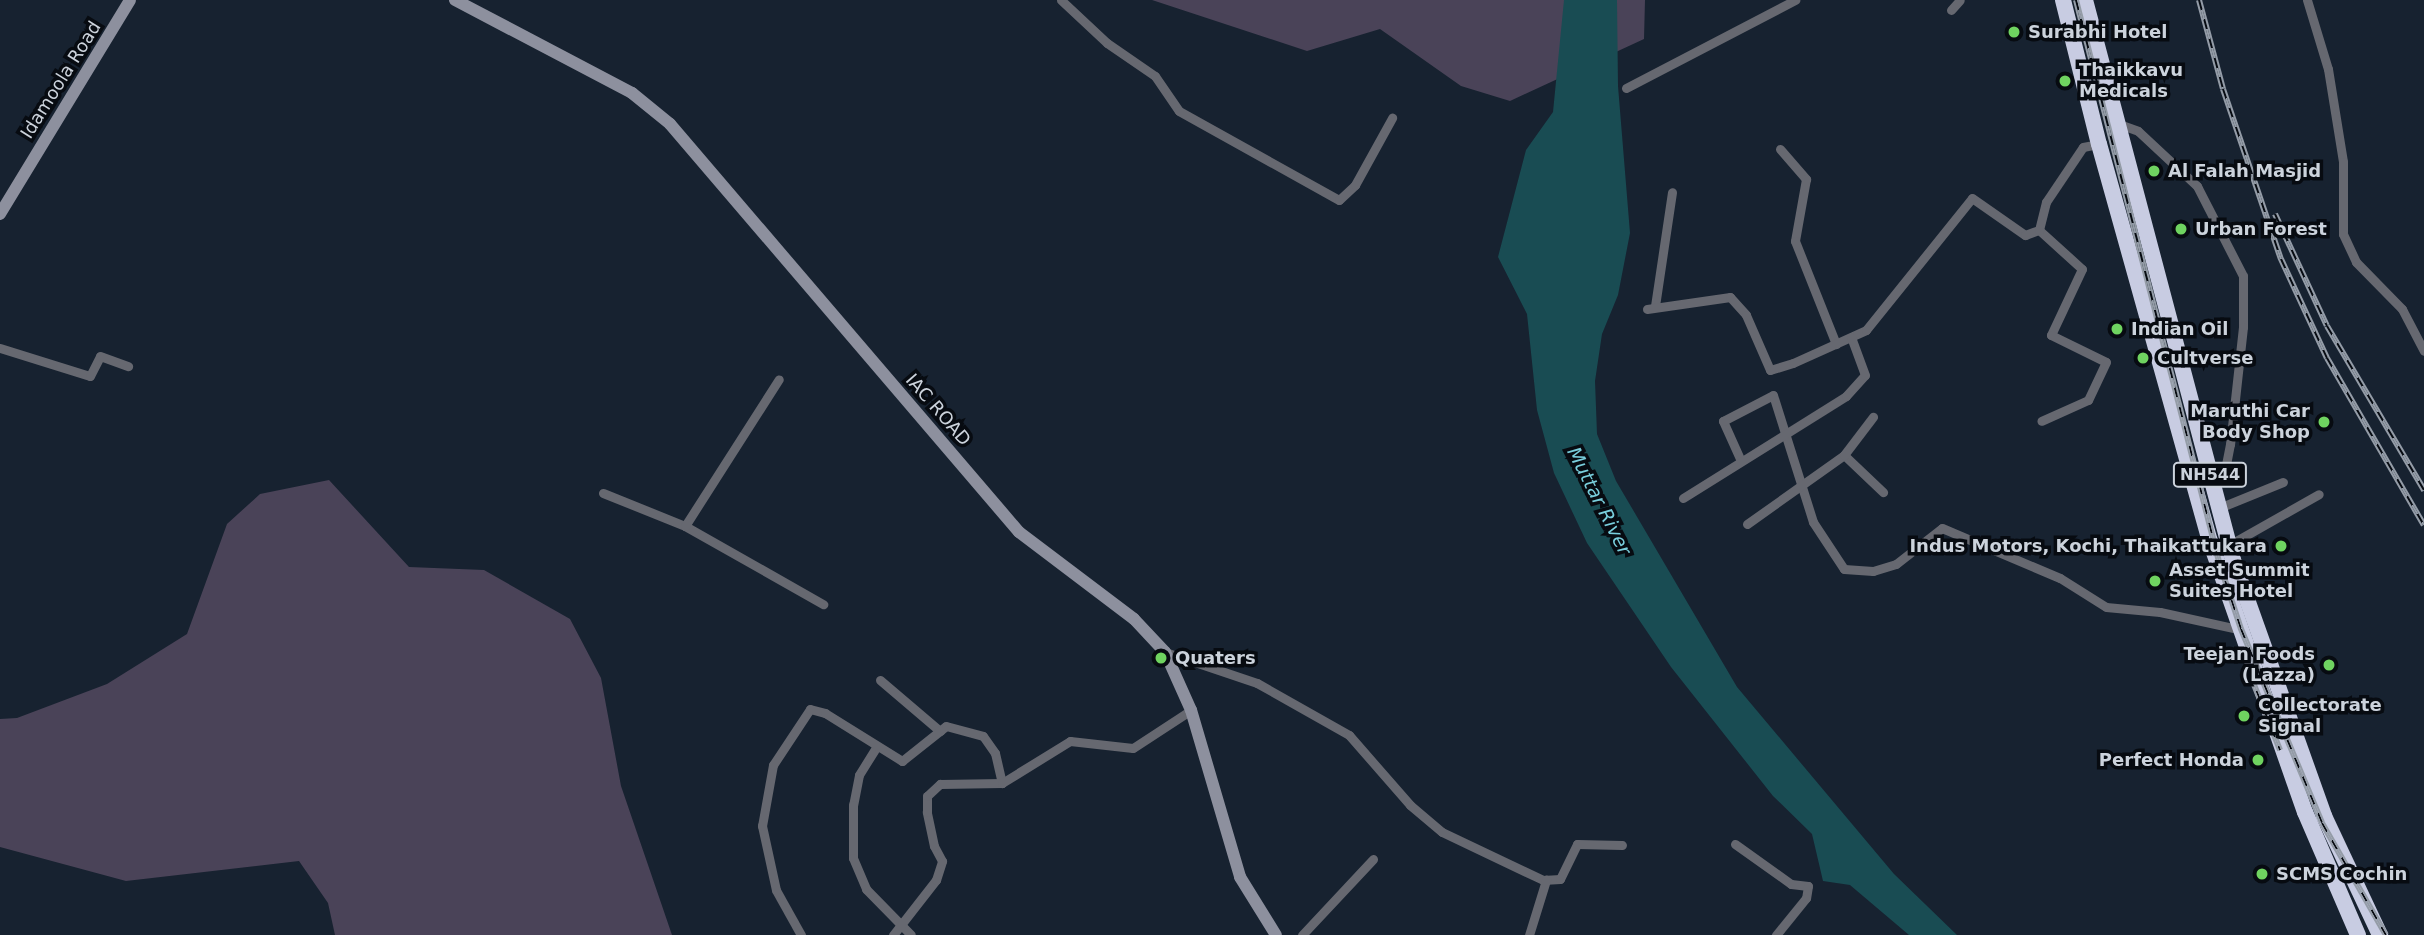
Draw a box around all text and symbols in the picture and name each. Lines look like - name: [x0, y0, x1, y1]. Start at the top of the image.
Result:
- street label: Idamoola Road: [16, 17, 106, 143]
- place label: Surabhi Hotel: [2028, 21, 2167, 43]
- marker: Surabhi Hotel: [2006, 24, 2022, 40]
- place label: Thaikkavu Medicals: [2079, 60, 2183, 102]
- marker: Thaikkavu Medicals: [2057, 73, 2073, 89]
- place label: Al Falah Masjid: [2168, 160, 2321, 182]
- marker: Al Falah Masjid: [2146, 163, 2162, 179]
- place label: Urban Forest: [2195, 218, 2327, 240]
- marker: Urban Forest: [2173, 221, 2189, 237]
- place label: Indian Oil: [2131, 318, 2228, 340]
- marker: Indian Oil: [2109, 321, 2125, 337]
- place label: Cultverse: [2157, 347, 2254, 369]
- marker: Cultverse: [2135, 350, 2151, 366]
- street label: IAC ROAD: [901, 370, 975, 450]
- place label: Maruthi Car Body Shop: [2190, 401, 2310, 444]
- marker: Maruthi Car Body Shop: [2316, 414, 2332, 430]
- water label: Muttar River: [1562, 443, 1636, 559]
- road number: NH544: [2172, 462, 2248, 488]
- place label: Indus Motors, Kochi, Thaikattukara: [1909, 535, 2267, 557]
- marker: Indus Motors, Kochi, Thaikattukara: [2273, 538, 2289, 554]
- place label: Asset Summit Suites Hotel: [2169, 560, 2310, 602]
- marker: Asset Summit Suites Hotel: [2147, 573, 2163, 589]
- place label: Teejan Foods (Lazza): [2183, 644, 2315, 686]
- place label: Quaters: [1175, 647, 1256, 669]
- marker: Quaters: [1153, 650, 1169, 666]
- marker: Teejan Foods (Lazza): [2321, 657, 2337, 673]
- place label: Collectorate Signal: [2258, 695, 2382, 738]
- marker: Collectorate Signal: [2236, 708, 2252, 724]
- place label: Perfect Honda: [2099, 749, 2244, 771]
- marker: Perfect Honda: [2250, 752, 2266, 768]
- place label: SCMS Cochin: [2276, 863, 2407, 885]
- marker: SCMS Cochin: [2254, 866, 2270, 882]

